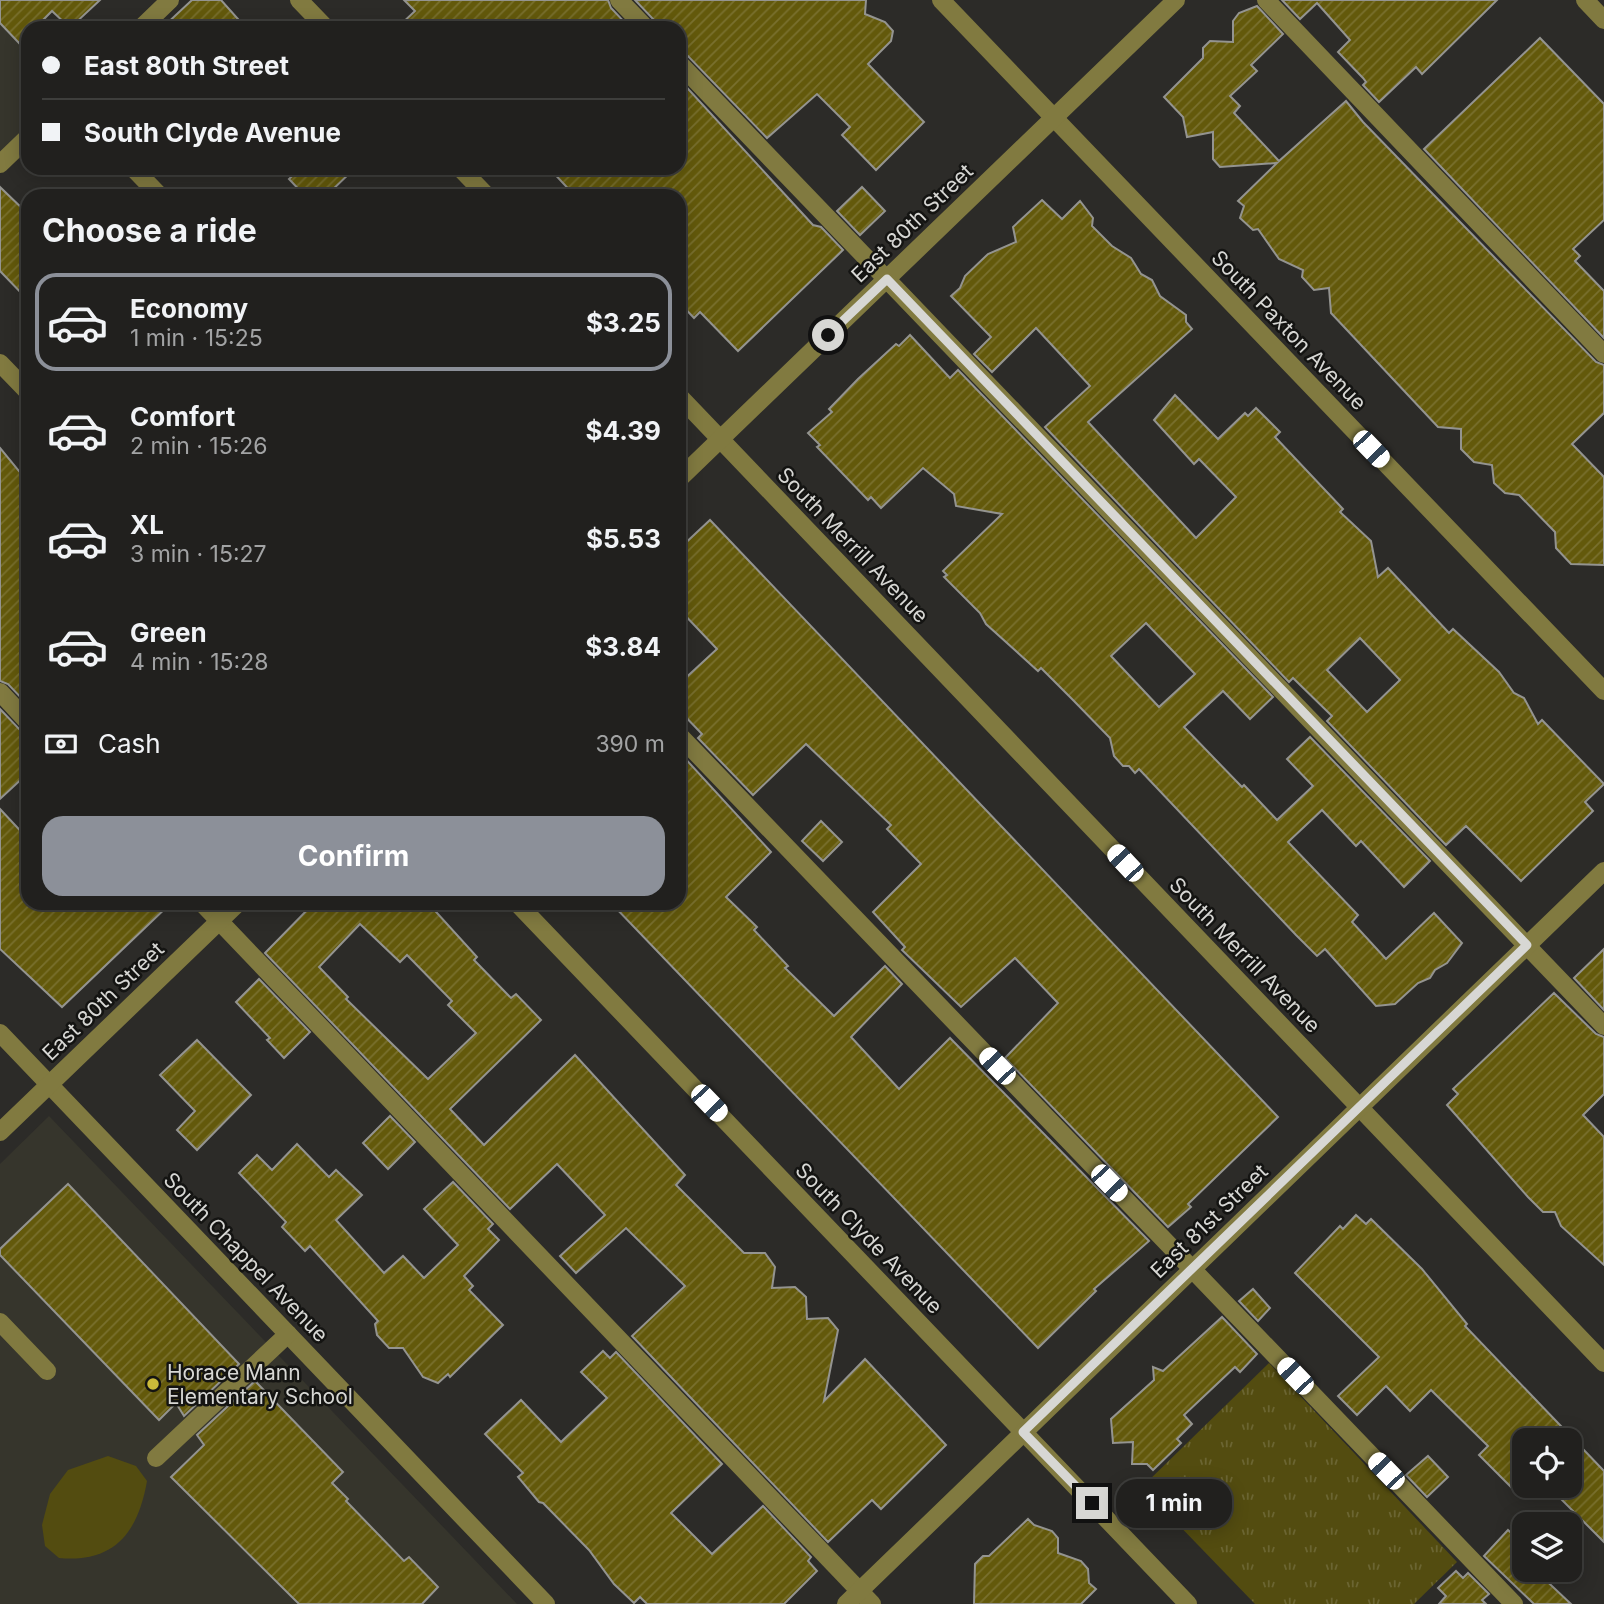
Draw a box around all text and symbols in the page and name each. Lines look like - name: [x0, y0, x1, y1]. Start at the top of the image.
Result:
- text: East 80th Street: [84, 50, 289, 81]
- text: South Clyde Avenue: [84, 117, 341, 148]
- street label: East 80th Street: [846, 159, 978, 287]
- text: Choose a ride: [42, 211, 257, 250]
- street label: South Paxton Avenue: [1206, 245, 1372, 415]
- icon: car: [46, 291, 109, 354]
- text: Economy: [130, 293, 248, 324]
- text: $3.25: [586, 307, 661, 338]
- route start: [812, 319, 844, 351]
- text: 1 min · 15:25: [130, 324, 263, 352]
- icon: car: [46, 399, 109, 462]
- text: Comfort: [130, 401, 235, 432]
- text: $4.39: [586, 415, 661, 446]
- car: [1349, 427, 1394, 471]
- text: 2 min · 15:26: [130, 432, 268, 460]
- street label: South Merrill Avenue: [772, 462, 934, 628]
- icon: car: [46, 507, 109, 570]
- text: XL: [130, 509, 164, 540]
- text: $5.53: [586, 523, 661, 554]
- text: 3 min · 15:27: [130, 540, 267, 568]
- icon: car: [46, 615, 109, 678]
- text: Green: [130, 617, 207, 648]
- text: $3.84: [585, 631, 661, 662]
- text: 4 min · 15:28: [130, 648, 268, 676]
- icon: cash: [42, 725, 80, 763]
- text: Cash: [98, 728, 161, 759]
- text: 390 m: [595, 730, 665, 758]
- button: Confirm: [42, 816, 665, 896]
- car: [1103, 840, 1148, 886]
- street label: South Merrill Avenue: [1164, 872, 1326, 1038]
- street label: East 80th Street: [37, 937, 169, 1065]
- car: [975, 1044, 1020, 1088]
- car: [687, 1081, 732, 1125]
- street label: South Clyde Avenue: [790, 1157, 948, 1319]
- street label: East 81st Street: [1145, 1159, 1273, 1283]
- car: [1087, 1161, 1132, 1205]
- street label: South Chappel Avenue: [159, 1167, 333, 1347]
- car: [1273, 1354, 1318, 1398]
- place label: Horace Mann Elementary School: [167, 1360, 353, 1409]
- marker: Horace Mann Elementary School: [145, 1376, 161, 1392]
- map controls: [1512, 1428, 1582, 1582]
- button: locate: [1512, 1428, 1582, 1498]
- car: [1364, 1449, 1409, 1493]
- callout: 1 min: [1116, 1478, 1232, 1528]
- route end: [1076, 1487, 1108, 1519]
- text: 1 min: [1146, 1489, 1202, 1517]
- button: layers: [1512, 1512, 1582, 1582]

